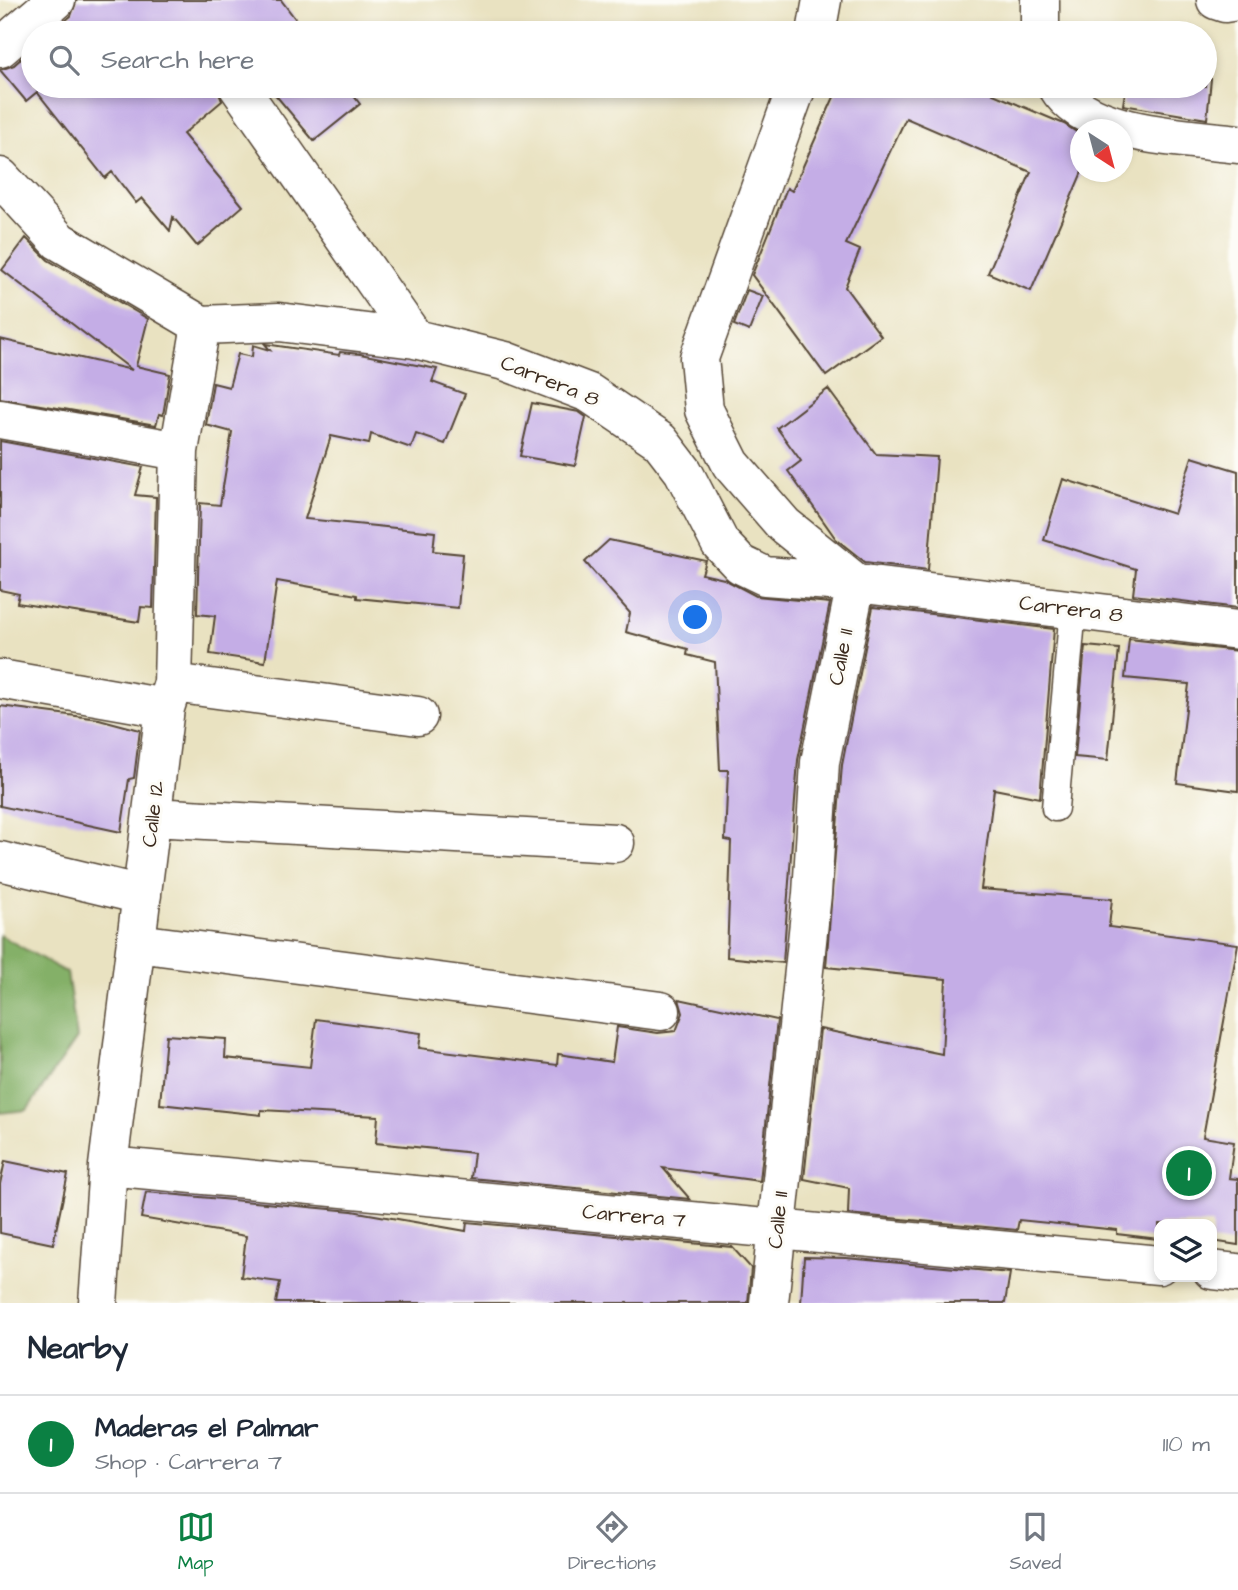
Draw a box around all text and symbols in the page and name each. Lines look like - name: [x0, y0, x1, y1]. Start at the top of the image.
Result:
- search box: [21, 21, 1217, 98]
- icon: search: [45, 41, 83, 79]
- text: Search here: [101, 42, 254, 78]
- north arrow: [1070, 119, 1133, 182]
- street label: Carrera 8: [496, 348, 604, 414]
- street label: Carrera 8: [1017, 588, 1125, 630]
- your location: [678, 600, 712, 634]
- street label: Calle 11: [821, 626, 861, 688]
- street label: Calle 12: [135, 779, 171, 849]
- pin: 1: [1166, 1147, 1212, 1199]
- street label: Calle 11: [761, 1190, 795, 1250]
- street label: Carrera 7: [581, 1197, 687, 1235]
- map controls: [1154, 1219, 1217, 1282]
- button: layers: [1154, 1219, 1217, 1282]
- text: Nearby: [28, 1328, 128, 1370]
- text: Maderas el Palmar: [95, 1410, 318, 1446]
- text: 1: [50, 1428, 52, 1460]
- text: 110 m: [1162, 1428, 1210, 1460]
- text: Shop · Carrera 7: [95, 1446, 282, 1478]
- tab: Map: [177, 1508, 215, 1577]
- tab: Directions: [568, 1508, 656, 1577]
- tab: Saved: [1010, 1508, 1061, 1577]

